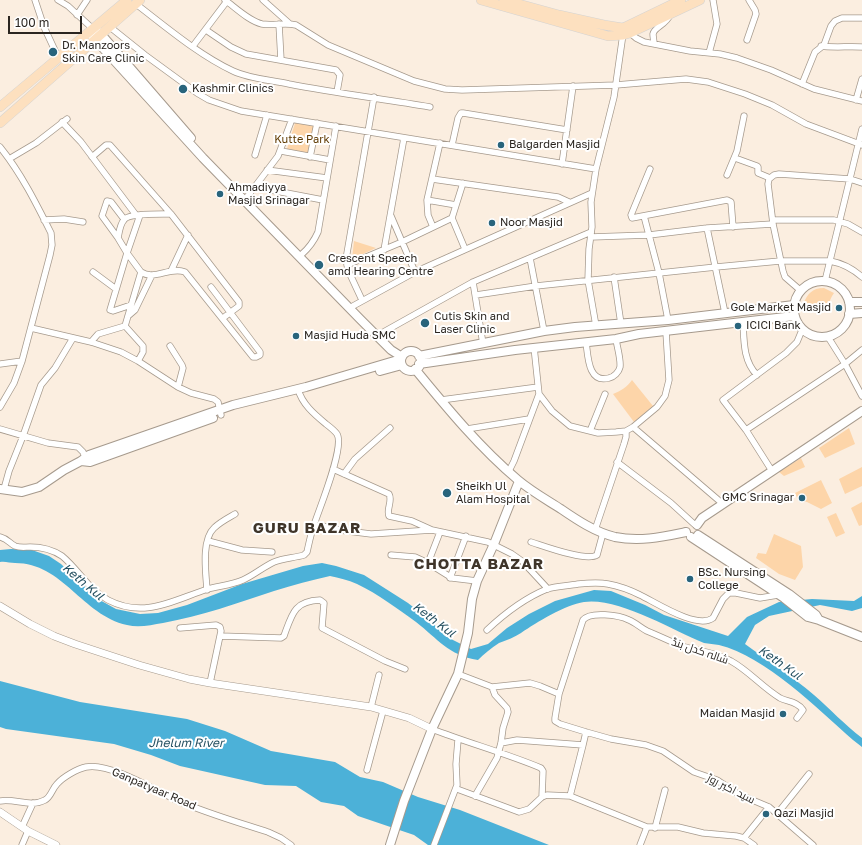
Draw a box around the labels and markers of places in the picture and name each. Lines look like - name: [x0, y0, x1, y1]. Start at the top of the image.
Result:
- place label: Dr. Manzoors Skin Care Clinic: [62, 39, 144, 65]
- marker: Dr. Manzoors Skin Care Clinic: [47, 46, 59, 58]
- place label: Kashmir Clinics: [192, 82, 273, 96]
- marker: Kashmir Clinics: [177, 83, 189, 95]
- place label: Balgarden Masjid: [509, 138, 600, 152]
- marker: Balgarden Masjid: [496, 140, 506, 150]
- place label: Ahmadiyya Masjid Srinagar: [228, 181, 309, 207]
- marker: Ahmadiyya Masjid Srinagar: [215, 189, 225, 199]
- place label: Noor Masjid: [500, 216, 563, 230]
- marker: Noor Masjid: [487, 218, 497, 228]
- place label: Crescent Speech amd Hearing Centre: [328, 252, 433, 278]
- marker: Crescent Speech amd Hearing Centre: [313, 259, 325, 271]
- place label: Gole Market Masjid: [730, 301, 831, 315]
- marker: Gole Market Masjid: [834, 303, 844, 313]
- place label: Cutis Skin and Laser Clinic: [434, 310, 510, 336]
- marker: Cutis Skin and Laser Clinic: [419, 317, 431, 329]
- place label: ICICI Bank: [746, 319, 801, 333]
- marker: ICICI Bank: [733, 321, 743, 331]
- place label: Masjid Huda SMC: [304, 329, 396, 343]
- marker: Masjid Huda SMC: [291, 331, 301, 341]
- place label: Sheikh Ul Alam Hospital: [456, 480, 530, 506]
- marker: Sheikh Ul Alam Hospital: [441, 487, 453, 499]
- place label: GMC Srinagar: [722, 491, 794, 505]
- marker: GMC Srinagar: [797, 493, 807, 503]
- place label: BSc. Nursing College: [698, 566, 766, 592]
- marker: BSc. Nursing College: [685, 574, 695, 584]
- place label: Maidan Masjid: [700, 707, 775, 721]
- marker: Maidan Masjid: [778, 709, 788, 719]
- place label: Qazi Masjid: [774, 807, 834, 821]
- marker: Qazi Masjid: [761, 809, 771, 819]

